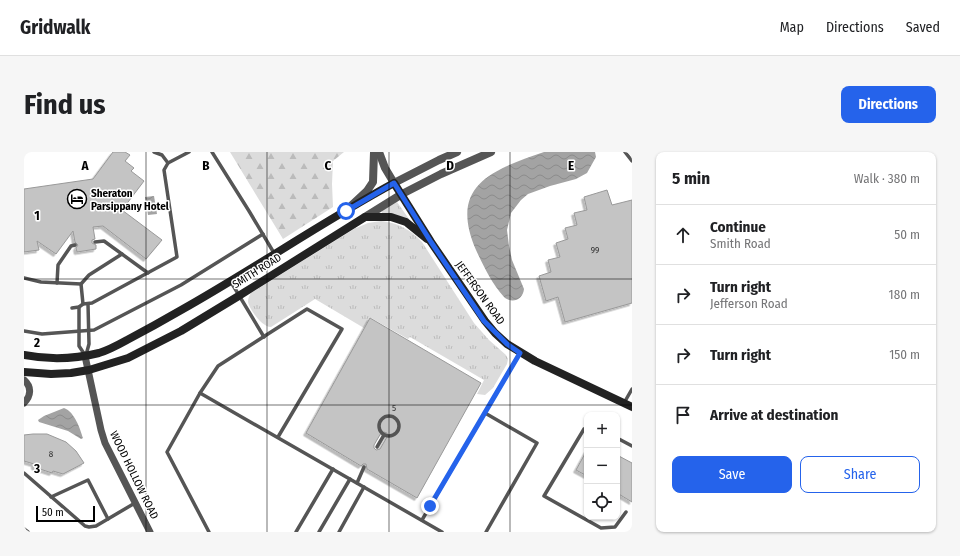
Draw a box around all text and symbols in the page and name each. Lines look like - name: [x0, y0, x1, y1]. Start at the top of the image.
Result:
- text: Gridwalk: [20, 16, 90, 39]
- text: Map: [780, 19, 804, 36]
- text: Directions: [826, 19, 884, 36]
- text: Saved: [906, 19, 940, 36]
- button: Directions: [841, 86, 936, 123]
- text: Find us: [24, 88, 106, 121]
- text: A: [80, 158, 89, 173]
- text: B: [202, 158, 210, 173]
- text: C: [325, 158, 332, 173]
- text: D: [446, 158, 454, 173]
- text: E: [568, 158, 574, 173]
- text: 5 min: [672, 168, 710, 189]
- text: Walk · 380 m: [854, 171, 920, 186]
- place label: Sheraton Parsippany Hotel: [91, 187, 170, 213]
- hotel icon: Sheraton Parsippany Hotel: [66, 188, 88, 210]
- route start: [337, 202, 355, 220]
- text: 1: [34, 208, 40, 223]
- text: Continue: [710, 218, 766, 236]
- icon: ahead: [672, 224, 694, 246]
- text: 50 m: [894, 227, 920, 242]
- text: Smith Road: [710, 236, 771, 251]
- house number: 99: [591, 245, 599, 255]
- street label: SMITH ROAD: [230, 251, 284, 291]
- street label: JEFFERSON ROAD: [453, 259, 507, 327]
- text: Turn right: [710, 278, 771, 296]
- icon: right: [672, 284, 694, 306]
- text: 180 m: [889, 287, 920, 302]
- text: Jefferson Road: [710, 296, 788, 311]
- text: 2: [33, 335, 40, 350]
- icon: right: [672, 344, 694, 366]
- text: Turn right: [710, 346, 771, 364]
- text: 150 m: [889, 347, 920, 362]
- house number: 5: [392, 403, 396, 413]
- icon: arrive: [672, 404, 694, 426]
- text: Arrive at destination: [710, 406, 838, 424]
- map controls: [584, 412, 620, 520]
- button: +: [584, 412, 620, 448]
- street label: WOOD HOLLOW ROAD: [107, 429, 161, 521]
- button: −: [584, 448, 620, 484]
- house number: 8: [49, 449, 54, 459]
- button: Save: [672, 456, 792, 493]
- button: Share: [800, 456, 920, 493]
- text: 3: [33, 461, 40, 476]
- button: locate: [584, 484, 620, 520]
- route end: [421, 497, 439, 515]
- scale bar: [36, 504, 95, 523]
- text: 50 m: [42, 506, 64, 519]

